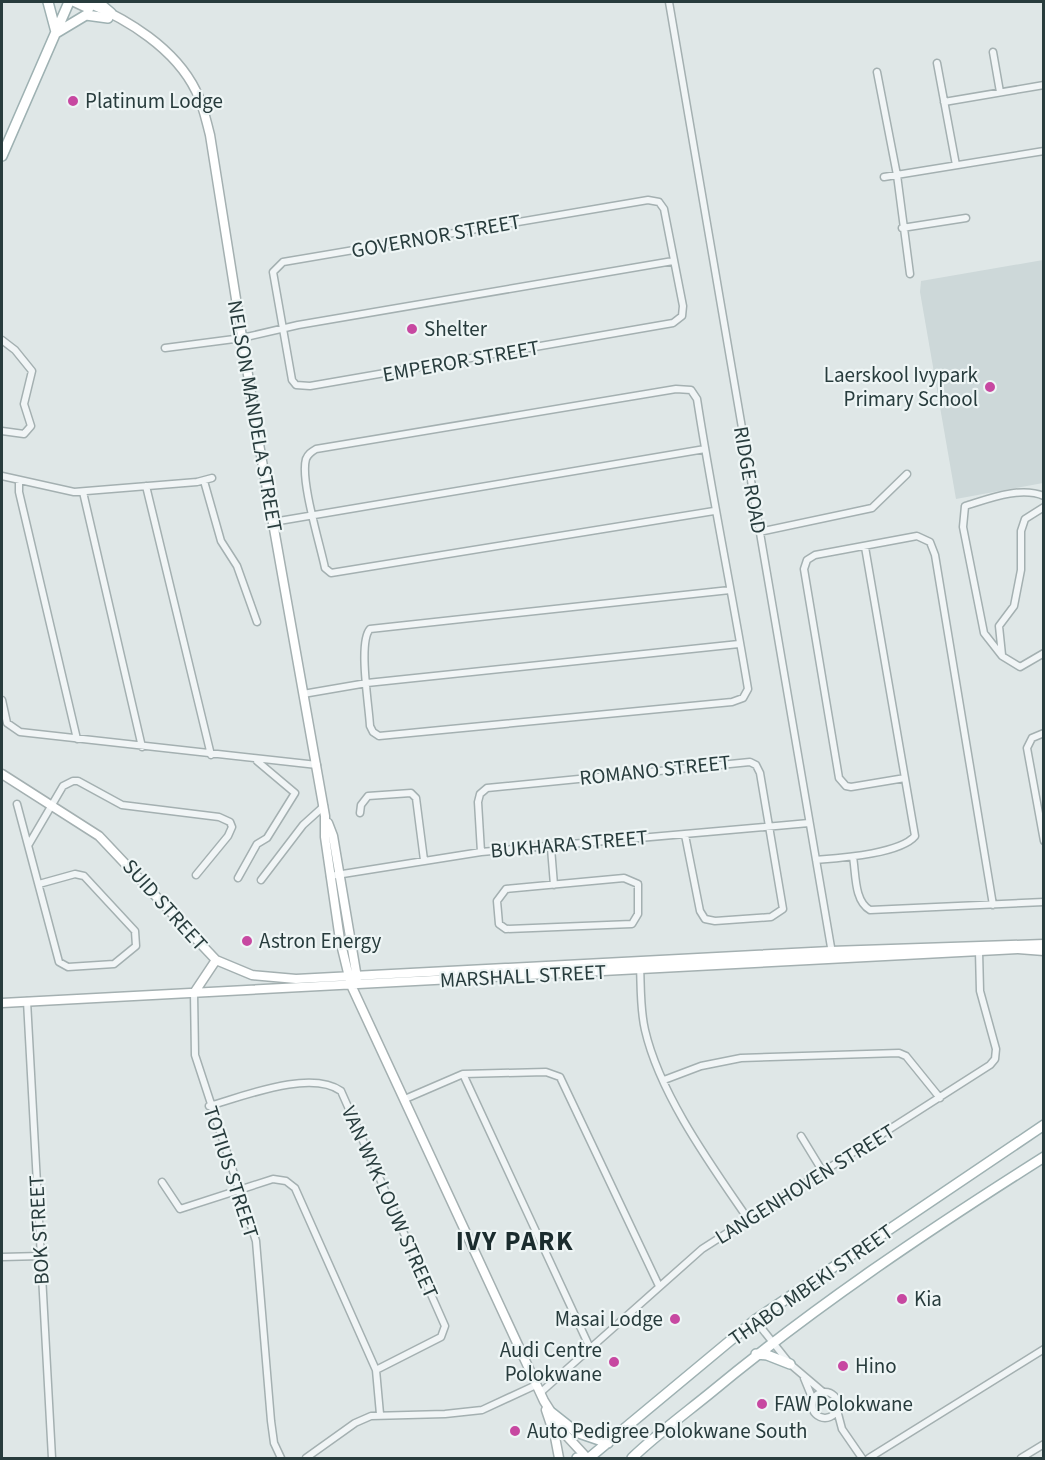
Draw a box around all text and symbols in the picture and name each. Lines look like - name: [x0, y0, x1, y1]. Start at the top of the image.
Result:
- place label: Platinum Lodge: [85, 86, 223, 116]
- marker: Platinum Lodge: [66, 94, 80, 108]
- street label: GOVERNOR STREET: [349, 206, 523, 266]
- street label: NELSON MANDELA STREET: [220, 298, 290, 534]
- place label: Shelter: [424, 314, 488, 344]
- marker: Shelter: [405, 322, 419, 336]
- street label: EMPEROR STREET: [380, 332, 542, 390]
- place label: Laerskool Ivypark Primary School: [824, 360, 979, 414]
- marker: Laerskool Ivypark Primary School: [983, 380, 997, 394]
- street label: RIDGE ROAD: [726, 424, 774, 536]
- street label: ROMANO STREET: [578, 747, 732, 793]
- street label: BUKHARA STREET: [489, 822, 649, 866]
- street label: SUID STREET: [115, 852, 215, 958]
- place label: Astron Energy: [259, 926, 381, 956]
- marker: Astron Energy: [240, 934, 254, 948]
- street label: MARSHALL STREET: [439, 957, 607, 995]
- street label: VAN WYK LOUW STREET: [334, 1101, 446, 1303]
- street label: TOTIUS STREET: [196, 1102, 266, 1242]
- street label: LANGENHOVEN STREET: [709, 1116, 901, 1252]
- street label: BOK STREET: [21, 1174, 57, 1286]
- street label: THABO MBEKI STREET: [723, 1217, 899, 1353]
- district label: IVY PARK: [456, 1222, 574, 1261]
- place label: Kia: [914, 1284, 942, 1314]
- marker: Kia: [895, 1292, 909, 1306]
- place label: Masai Lodge: [555, 1304, 663, 1334]
- marker: Masai Lodge: [668, 1312, 682, 1326]
- place label: Audi Centre Polokwane: [500, 1335, 602, 1389]
- place label: Hino: [855, 1351, 897, 1381]
- marker: Audi Centre Polokwane: [607, 1355, 621, 1369]
- marker: Hino: [836, 1359, 850, 1373]
- place label: FAW Polokwane: [774, 1389, 913, 1419]
- marker: FAW Polokwane: [755, 1397, 769, 1411]
- place label: Auto Pedigree Polokwane South: [527, 1416, 807, 1446]
- marker: Auto Pedigree Polokwane South: [508, 1424, 522, 1438]

